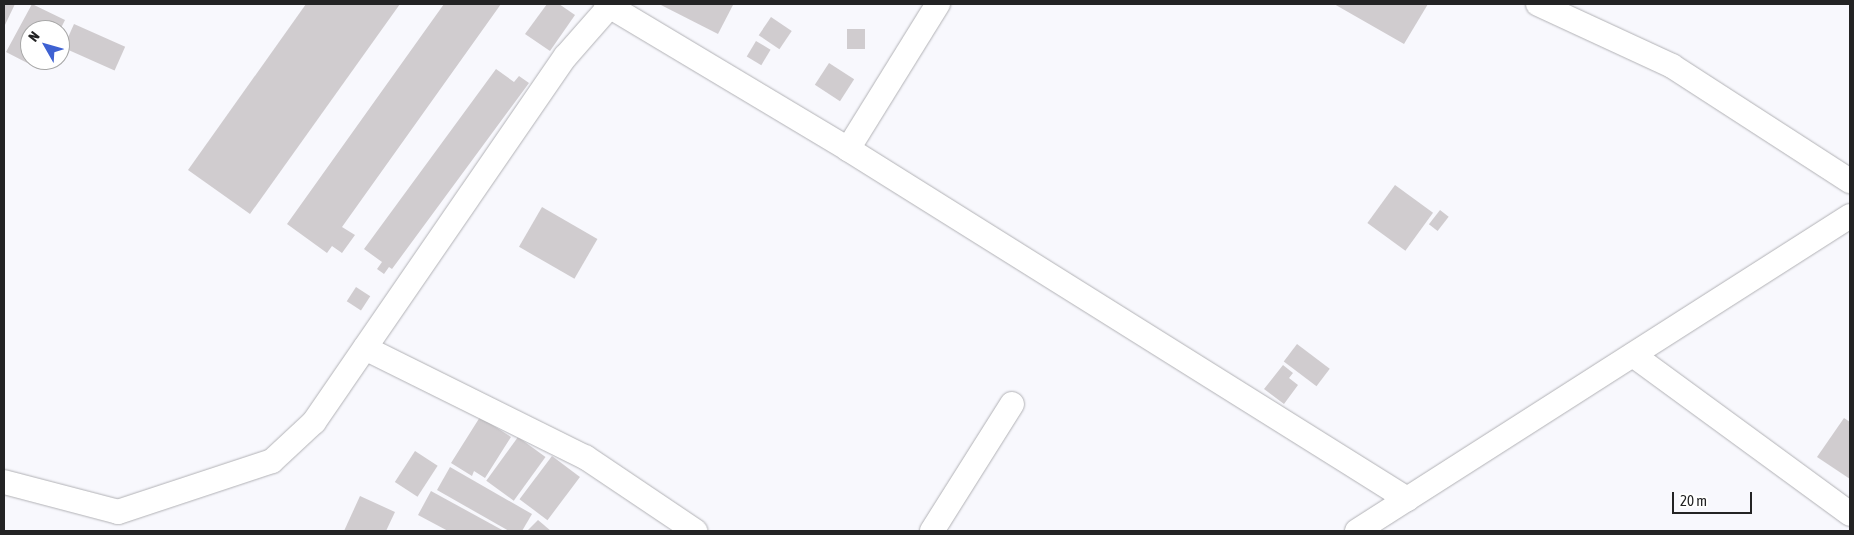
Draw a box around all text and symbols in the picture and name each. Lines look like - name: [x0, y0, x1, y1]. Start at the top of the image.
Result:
- north arrow: [20, 20, 70, 70]
- text: N: [25, 28, 43, 45]
- scale bar: [1674, 482, 1754, 514]
- text: 20 m: [1680, 492, 1707, 509]

